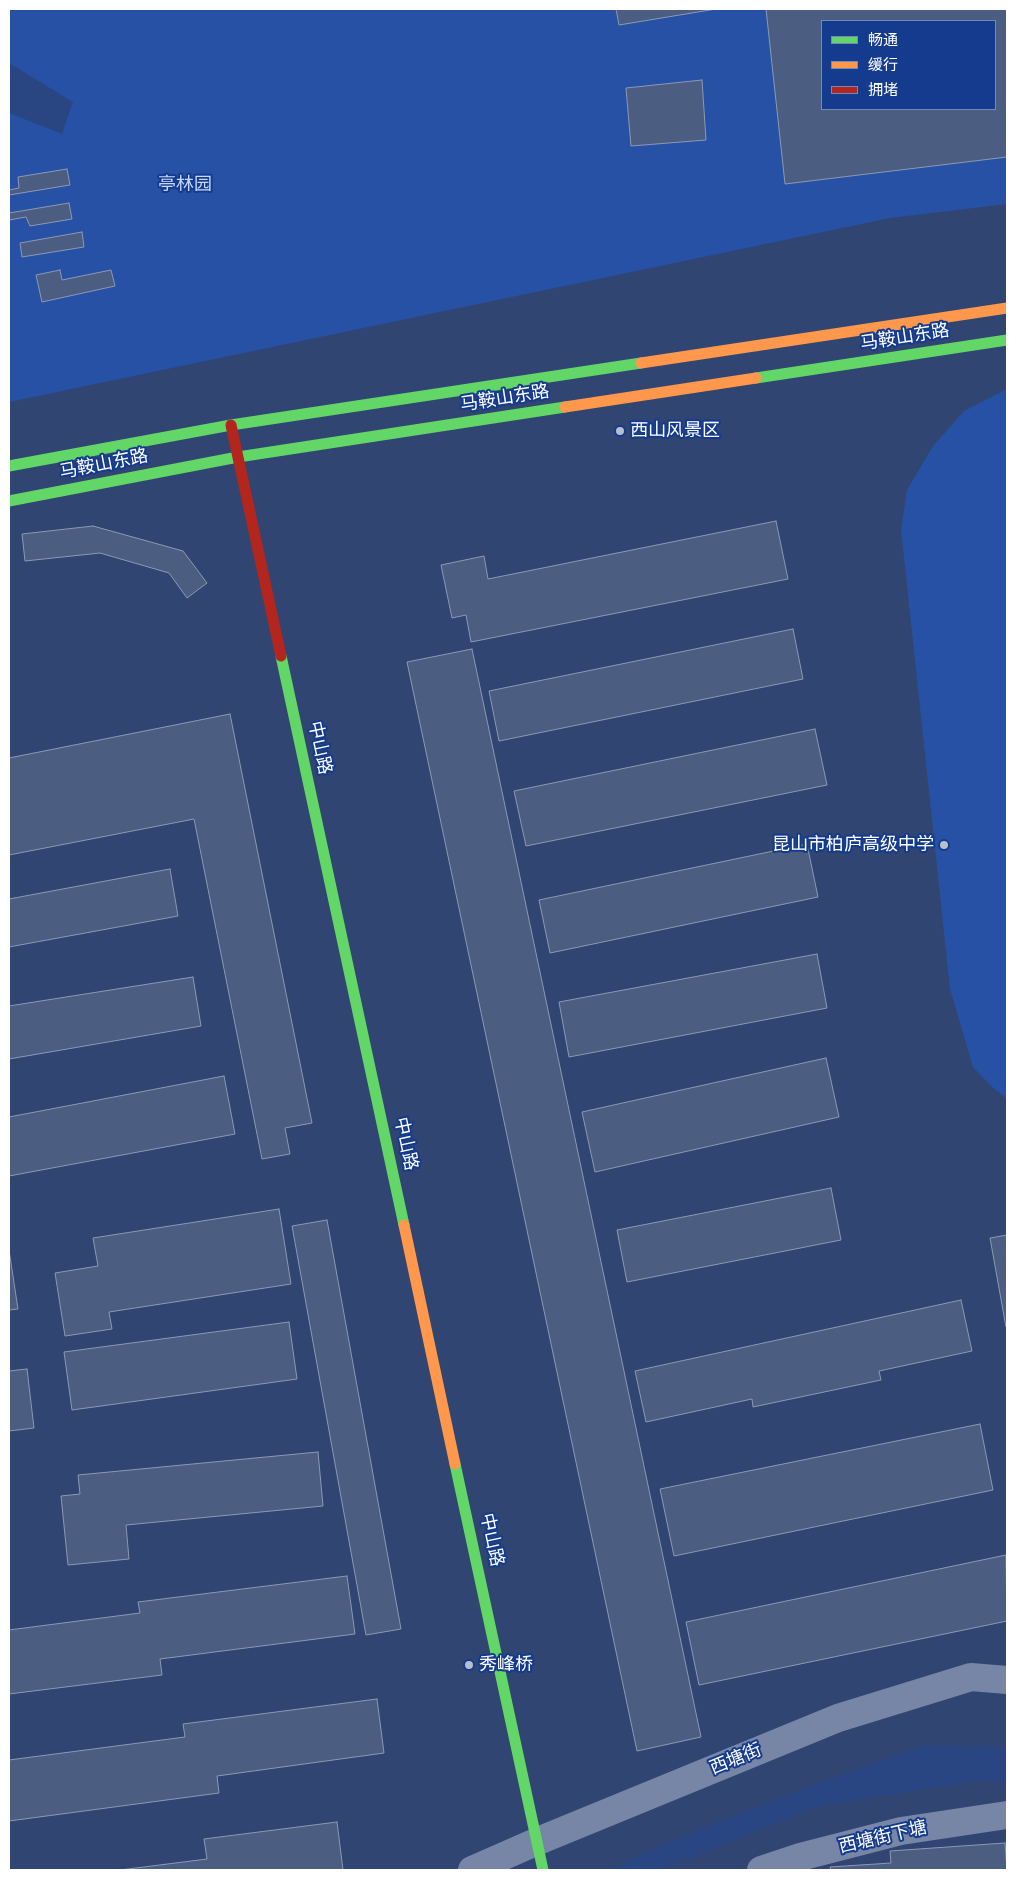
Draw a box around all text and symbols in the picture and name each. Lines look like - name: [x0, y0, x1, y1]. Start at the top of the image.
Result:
- legend: [821, 20, 996, 110]
- text: 畅通: [868, 29, 898, 50]
- text: 缓行: [868, 54, 898, 75]
- text: 拥堵: [868, 79, 898, 100]
- park label: 亭林园: [158, 174, 212, 196]
- street label: 马鞍山东路: [859, 320, 951, 356]
- street label: 马鞍山东路: [459, 381, 551, 417]
- place label: 西山风景区: [630, 420, 720, 442]
- marker: 西山风景区: [614, 425, 626, 437]
- street label: 马鞍山东路: [58, 446, 150, 484]
- street label: 中山路: [303, 719, 335, 777]
- place label: 昆山市柏庐高级中学: [772, 834, 934, 856]
- marker: 昆山市柏庐高级中学: [938, 839, 950, 851]
- street label: 中山路: [389, 1115, 421, 1173]
- street label: 中山路: [475, 1511, 507, 1569]
- place label: 秀峰桥: [479, 1654, 533, 1676]
- marker: 秀峰桥: [463, 1659, 475, 1671]
- street label: 西塘街: [707, 1740, 765, 1780]
- street label: 西塘街下塘: [837, 1817, 929, 1859]

